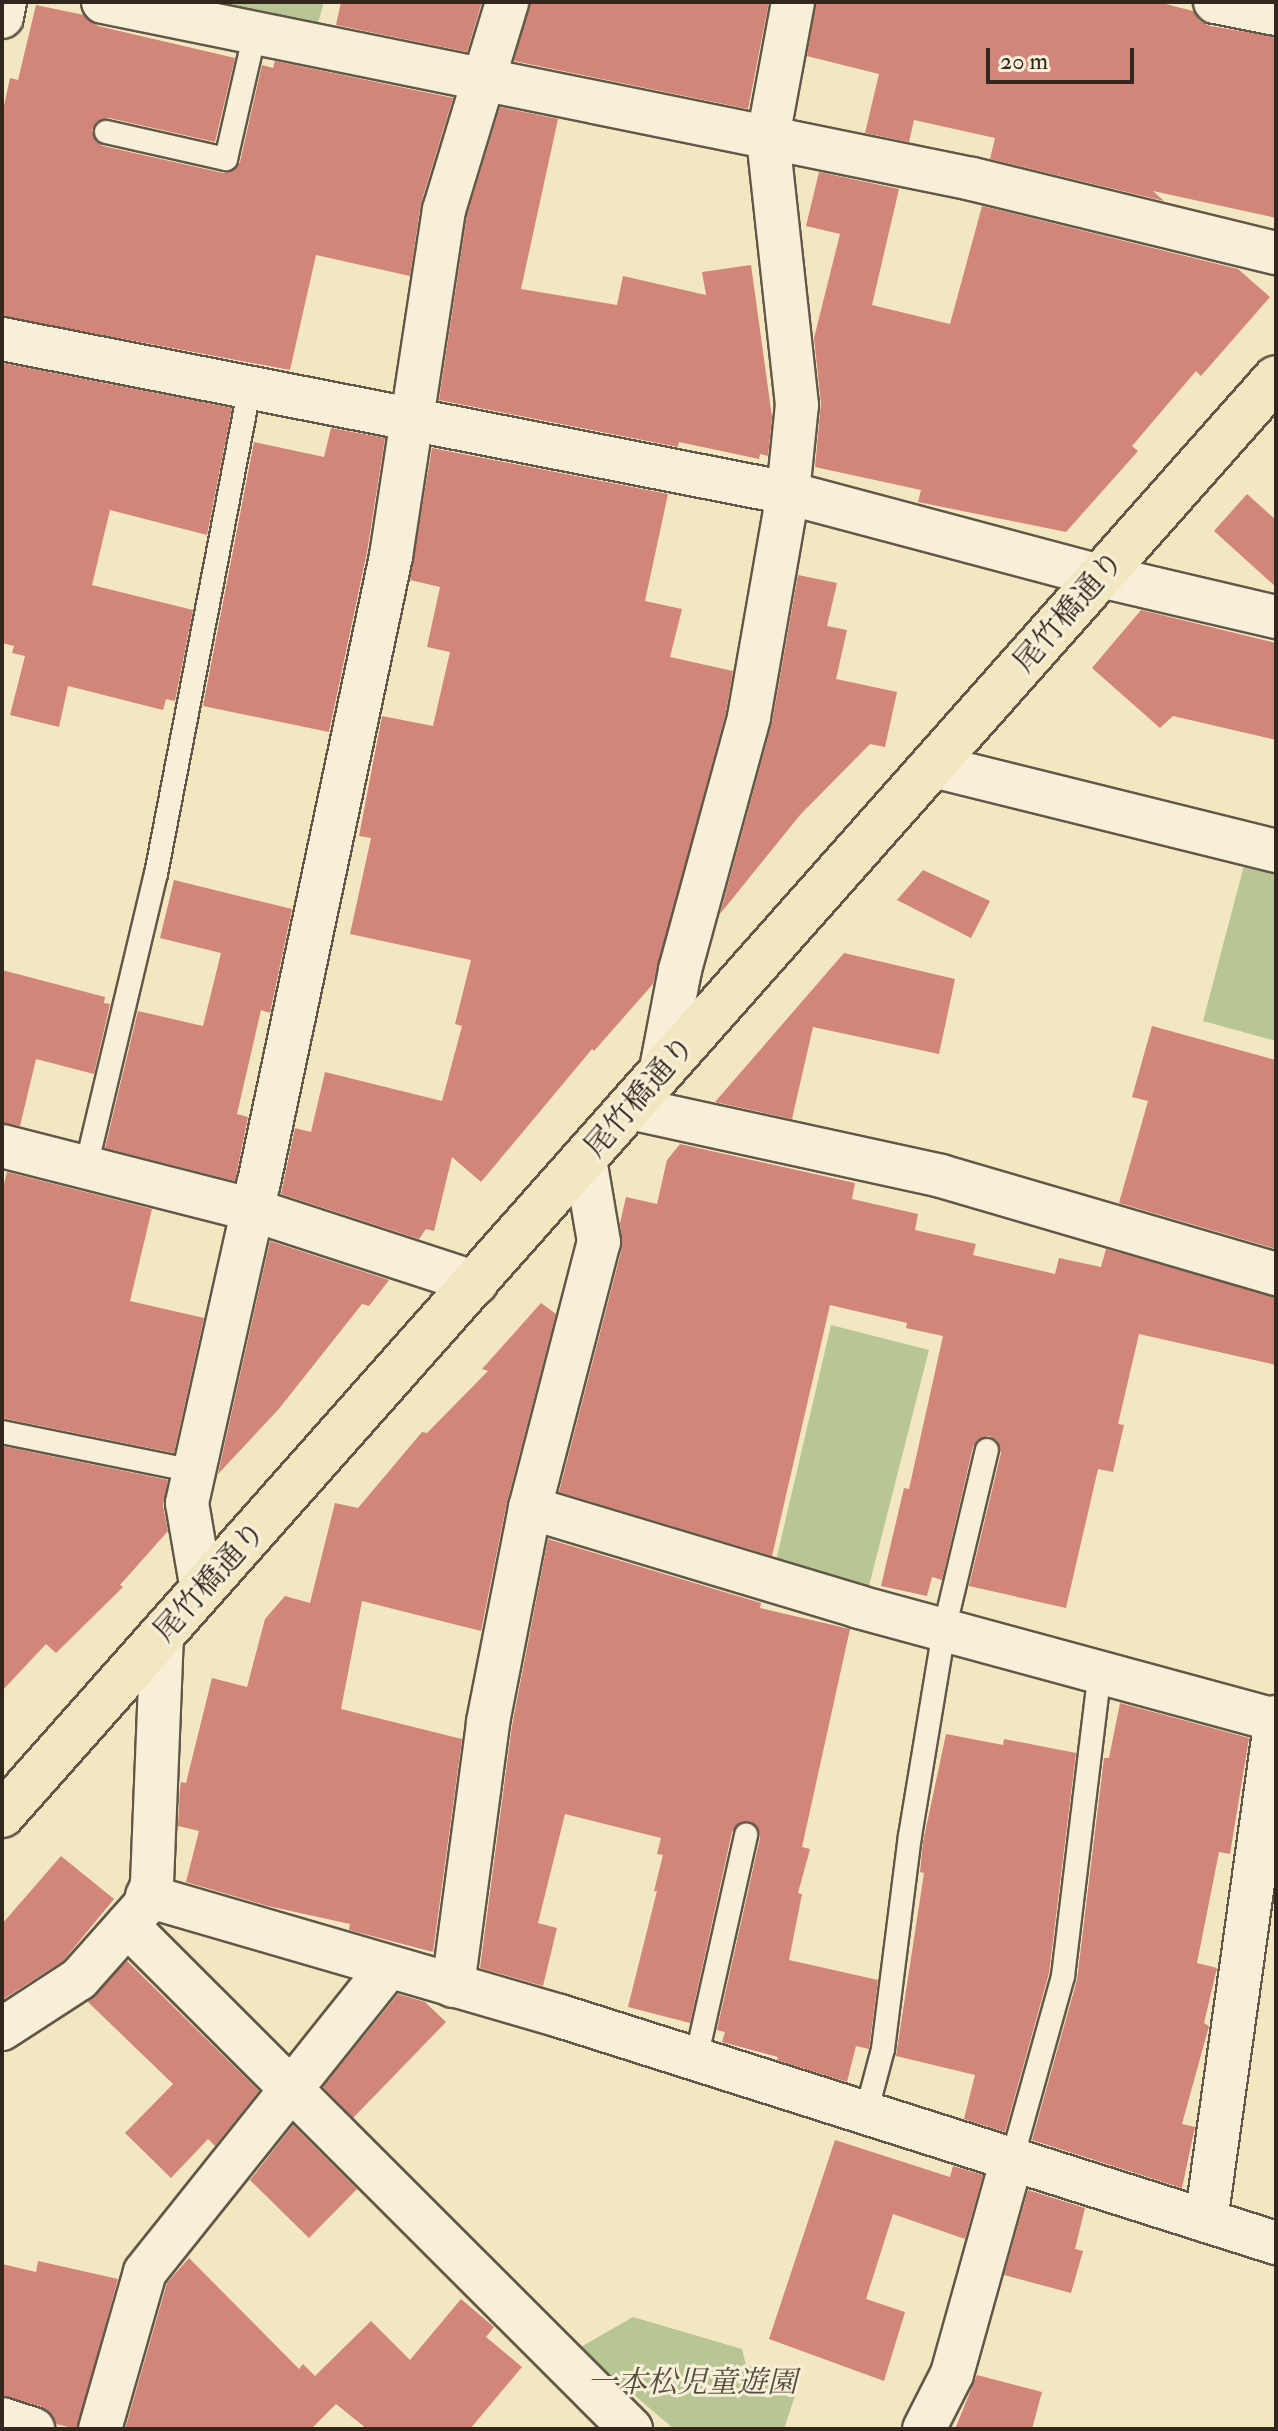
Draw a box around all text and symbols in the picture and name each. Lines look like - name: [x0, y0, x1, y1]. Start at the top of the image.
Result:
- scale bar: [990, 32, 1138, 82]
- text: 20 m: [1000, 46, 1048, 77]
- street label: 尾竹橋通り: [1006, 544, 1132, 680]
- street label: 尾竹橋通り: [577, 1029, 703, 1165]
- street label: 尾竹橋通り: [146, 1514, 274, 1650]
- park label: 一本松児童遊園: [587, 2365, 797, 2401]

